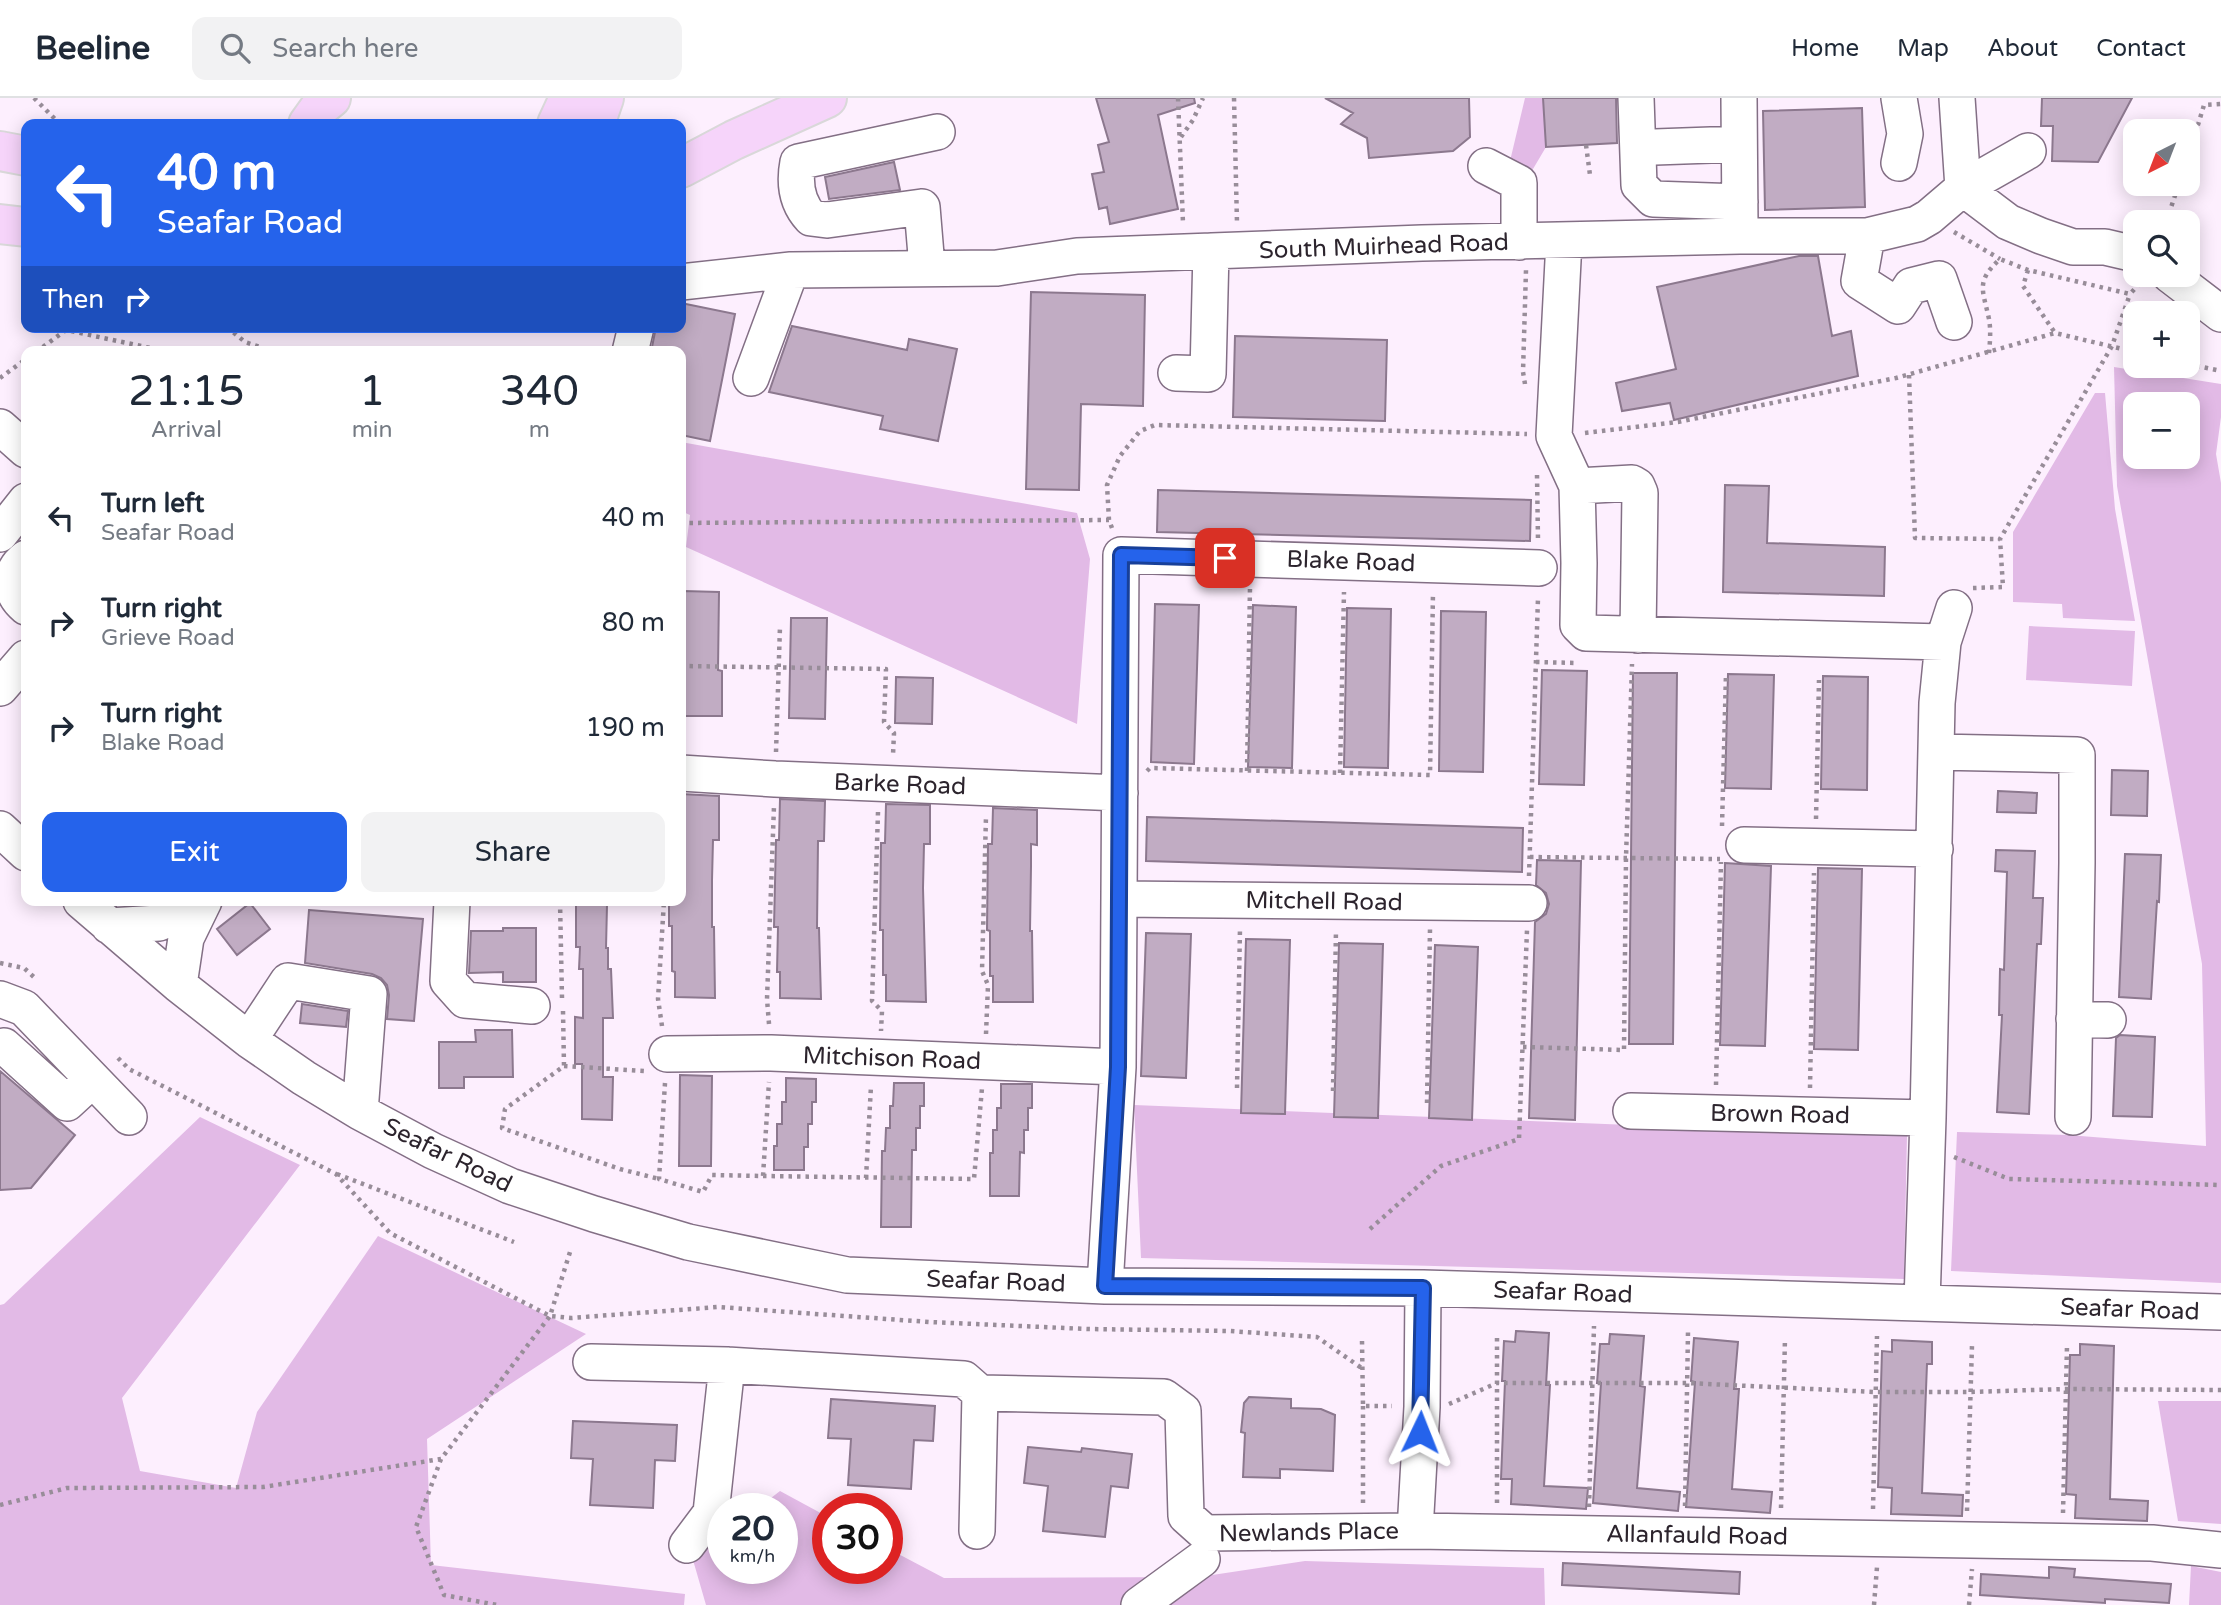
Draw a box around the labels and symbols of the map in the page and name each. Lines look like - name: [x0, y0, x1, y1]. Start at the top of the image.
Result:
- north arrow: [2123, 119, 2200, 196]
- street label: South Muirhead Road: [1259, 228, 1509, 265]
- pin: [1195, 528, 1255, 588]
- street label: Blake Road: [1286, 545, 1416, 578]
- street label: Barke Road: [833, 768, 967, 801]
- street label: Mitchell Road: [1245, 886, 1403, 917]
- street label: Mitchison Road: [802, 1041, 982, 1076]
- street label: Brown Road: [1710, 1099, 1850, 1130]
- street label: Seafar Road: [379, 1112, 517, 1199]
- street label: Seafar Road: [926, 1265, 1066, 1298]
- street label: Seafar Road: [1493, 1276, 1633, 1309]
- street label: Seafar Road: [2060, 1293, 2200, 1326]
- position arrow: [1383, 1395, 1457, 1469]
- speed limit sign: 30: [812, 1493, 903, 1584]
- street label: Newlands Place: [1219, 1516, 1399, 1549]
- street label: Allanfauld Road: [1606, 1519, 1788, 1552]

